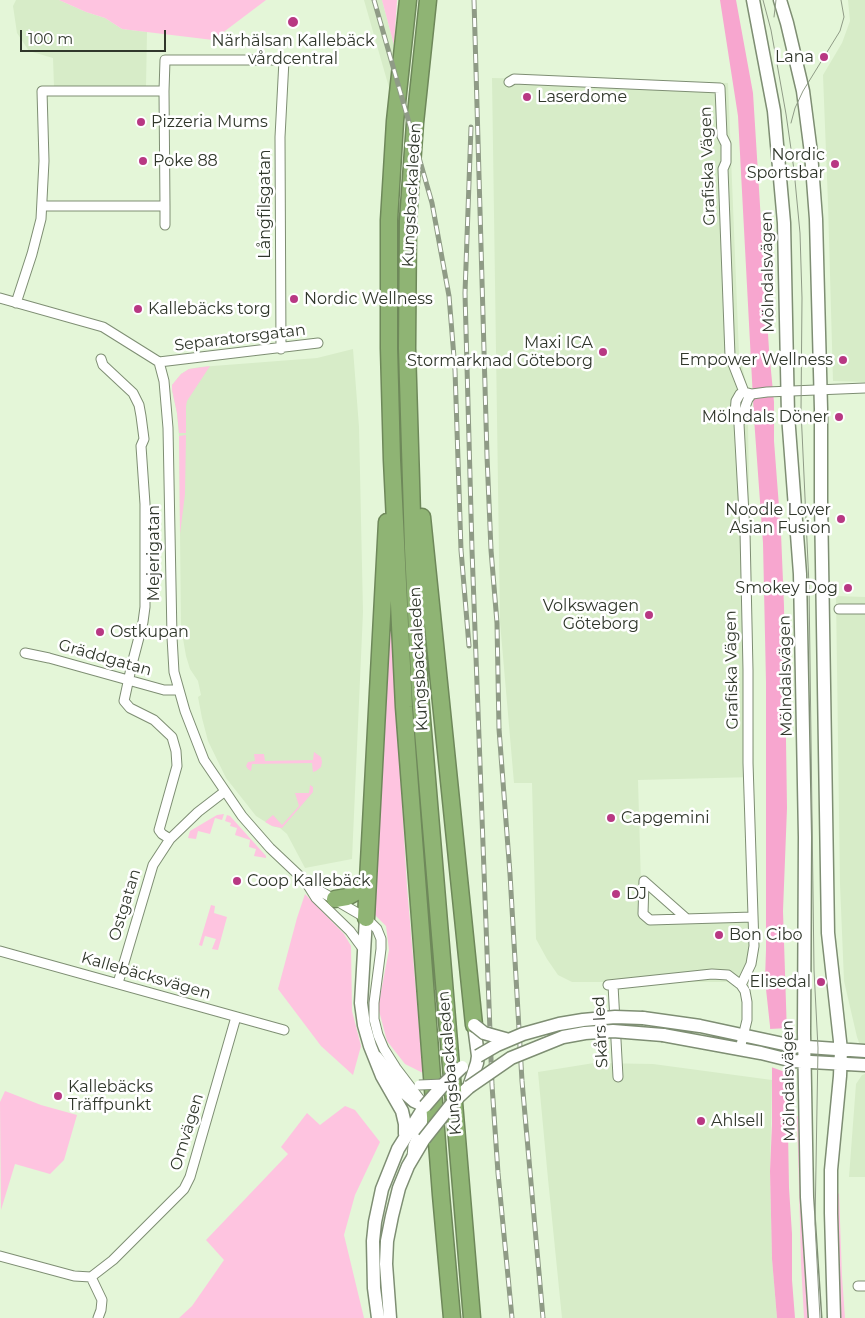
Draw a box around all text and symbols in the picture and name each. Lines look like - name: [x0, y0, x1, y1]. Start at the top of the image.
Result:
- marker: Närhälsan Kallebäck vårdcentral: [286, 15, 300, 29]
- scale bar: [22, 20, 169, 52]
- text: 100 m: [28, 29, 73, 48]
- place label: Närhälsan Kallebäck vårdcentral: [211, 31, 375, 69]
- place label: Lana: [775, 47, 814, 67]
- marker: Lana: [818, 51, 830, 63]
- place label: Laserdome: [537, 87, 627, 107]
- marker: Laserdome: [521, 91, 533, 103]
- street label: Grafiska Vägen: [696, 106, 720, 226]
- place label: Pizzeria Mums: [151, 112, 268, 132]
- marker: Pizzeria Mums: [135, 116, 147, 128]
- street label: Kungsbackaleden: [399, 122, 425, 268]
- place label: Nordic Sportsbar: [747, 145, 825, 183]
- street label: Långfilsgatan: [255, 149, 275, 259]
- place label: Poke 88: [153, 151, 218, 171]
- marker: Poke 88: [137, 155, 149, 167]
- marker: Nordic Sportsbar: [829, 158, 841, 170]
- street label: Mölndalsvägen: [757, 211, 779, 333]
- place label: Nordic Wellness: [304, 289, 433, 309]
- marker: Nordic Wellness: [288, 293, 300, 305]
- place label: Kallebäcks torg: [148, 299, 271, 319]
- marker: Kallebäcks torg: [132, 303, 144, 315]
- street label: Separatorsgatan: [173, 320, 307, 356]
- place label: Maxi ICA Stormarknad Göteborg: [407, 333, 593, 371]
- marker: Maxi ICA Stormarknad Göteborg: [597, 346, 609, 358]
- place label: Empower Wellness: [679, 350, 833, 370]
- marker: Empower Wellness: [837, 354, 849, 366]
- place label: Mölndals Döner: [702, 407, 829, 427]
- marker: Mölndals Döner: [833, 411, 845, 423]
- place label: Noodle Lover Asian Fusion: [725, 500, 831, 538]
- street label: Mejerigatan: [144, 505, 164, 601]
- marker: Noodle Lover Asian Fusion: [835, 513, 847, 525]
- place label: Smokey Dog: [735, 578, 838, 598]
- marker: Smokey Dog: [842, 582, 854, 594]
- street label: Kungsbackaleden: [406, 586, 432, 732]
- place label: Volkswagen Göteborg: [543, 596, 639, 634]
- marker: Volkswagen Göteborg: [643, 609, 655, 621]
- street label: Grafiska Vägen: [721, 610, 743, 730]
- street label: Mölndalsvägen: [775, 615, 797, 737]
- place label: Ostkupan: [110, 622, 189, 642]
- marker: Ostkupan: [94, 626, 106, 638]
- street label: Gräddgatan: [56, 636, 154, 680]
- place label: Capgemini: [621, 808, 710, 828]
- marker: Capgemini: [605, 812, 617, 824]
- street label: Ostgatan: [105, 867, 145, 943]
- place label: Coop Kallebäck: [247, 871, 371, 891]
- marker: Coop Kallebäck: [231, 875, 243, 887]
- place label: DJ: [626, 884, 647, 904]
- marker: DJ: [610, 888, 622, 900]
- place label: Bon Cibo: [729, 925, 803, 945]
- marker: Bon Cibo: [713, 929, 725, 941]
- street label: Kallebäcksvägen: [79, 948, 213, 1004]
- place label: Elisedal: [750, 972, 811, 992]
- marker: Elisedal: [815, 976, 827, 988]
- street label: Kungsbackaleden: [434, 990, 466, 1136]
- street label: Skårs led: [590, 996, 612, 1068]
- street label: Mölndalsvägen: [778, 1020, 800, 1142]
- place label: Kallebäcks Träffpunkt: [68, 1077, 153, 1115]
- marker: Kallebäcks Träffpunkt: [52, 1090, 64, 1102]
- street label: Omvägen: [166, 1091, 208, 1173]
- place label: Ahlsell: [711, 1111, 764, 1131]
- marker: Ahlsell: [695, 1115, 707, 1127]

